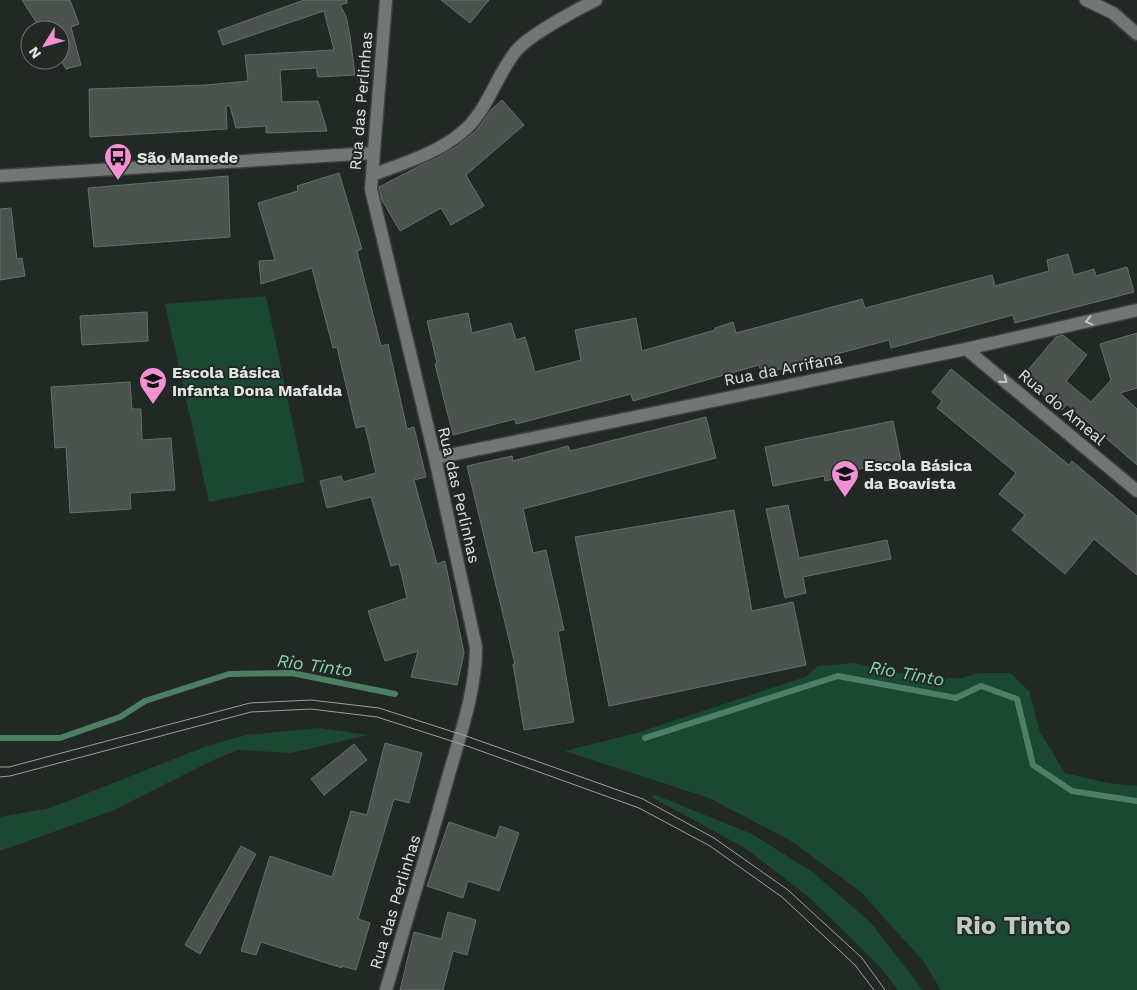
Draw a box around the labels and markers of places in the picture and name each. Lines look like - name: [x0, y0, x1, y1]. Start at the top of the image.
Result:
- bus stop icon: São Mamede: [103, 142, 133, 181]
- place label: São Mamede: [137, 148, 238, 167]
- place label: Escola Básica Infanta Dona Mafalda: [172, 363, 343, 400]
- school or university icon: Escola Básica Infanta Dona Mafalda: [138, 366, 168, 405]
- place label: Escola Básica da Boavista: [864, 456, 973, 493]
- school or university icon: Escola Básica da Boavista: [830, 459, 860, 498]

